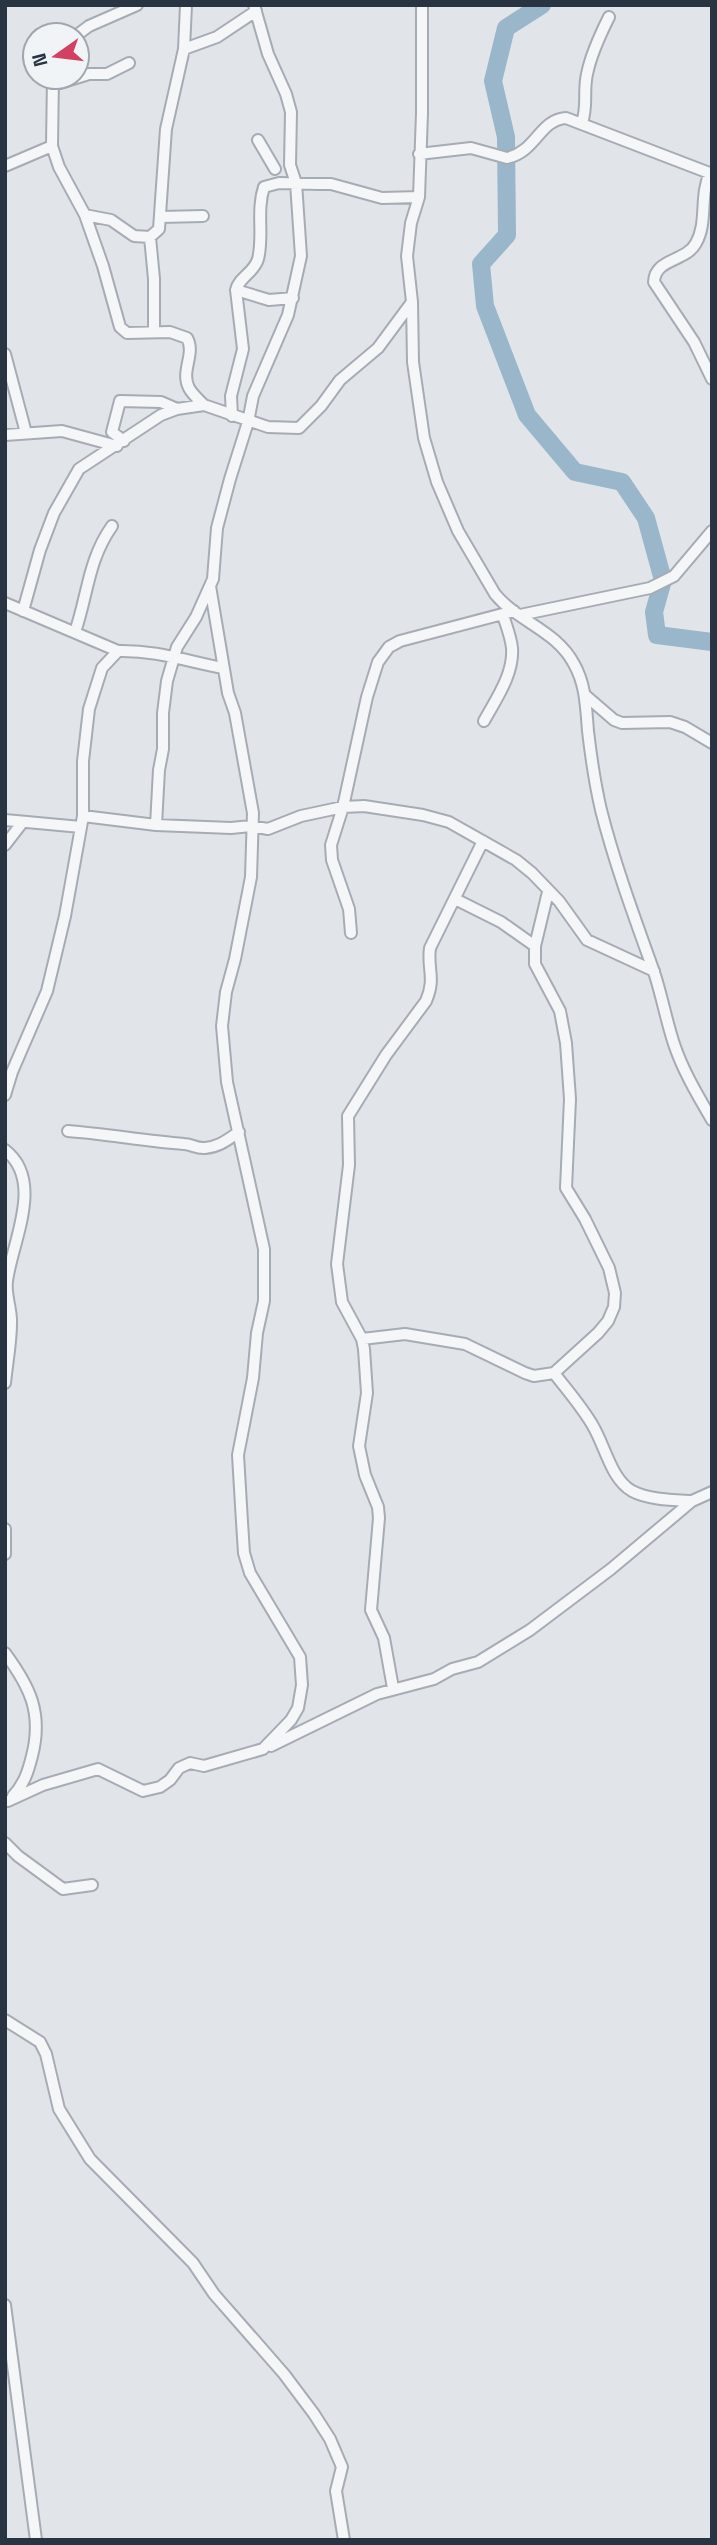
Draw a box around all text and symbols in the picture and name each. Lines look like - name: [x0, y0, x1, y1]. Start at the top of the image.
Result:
- north arrow: [21, 21, 91, 91]
- text: N: [26, 51, 54, 69]

